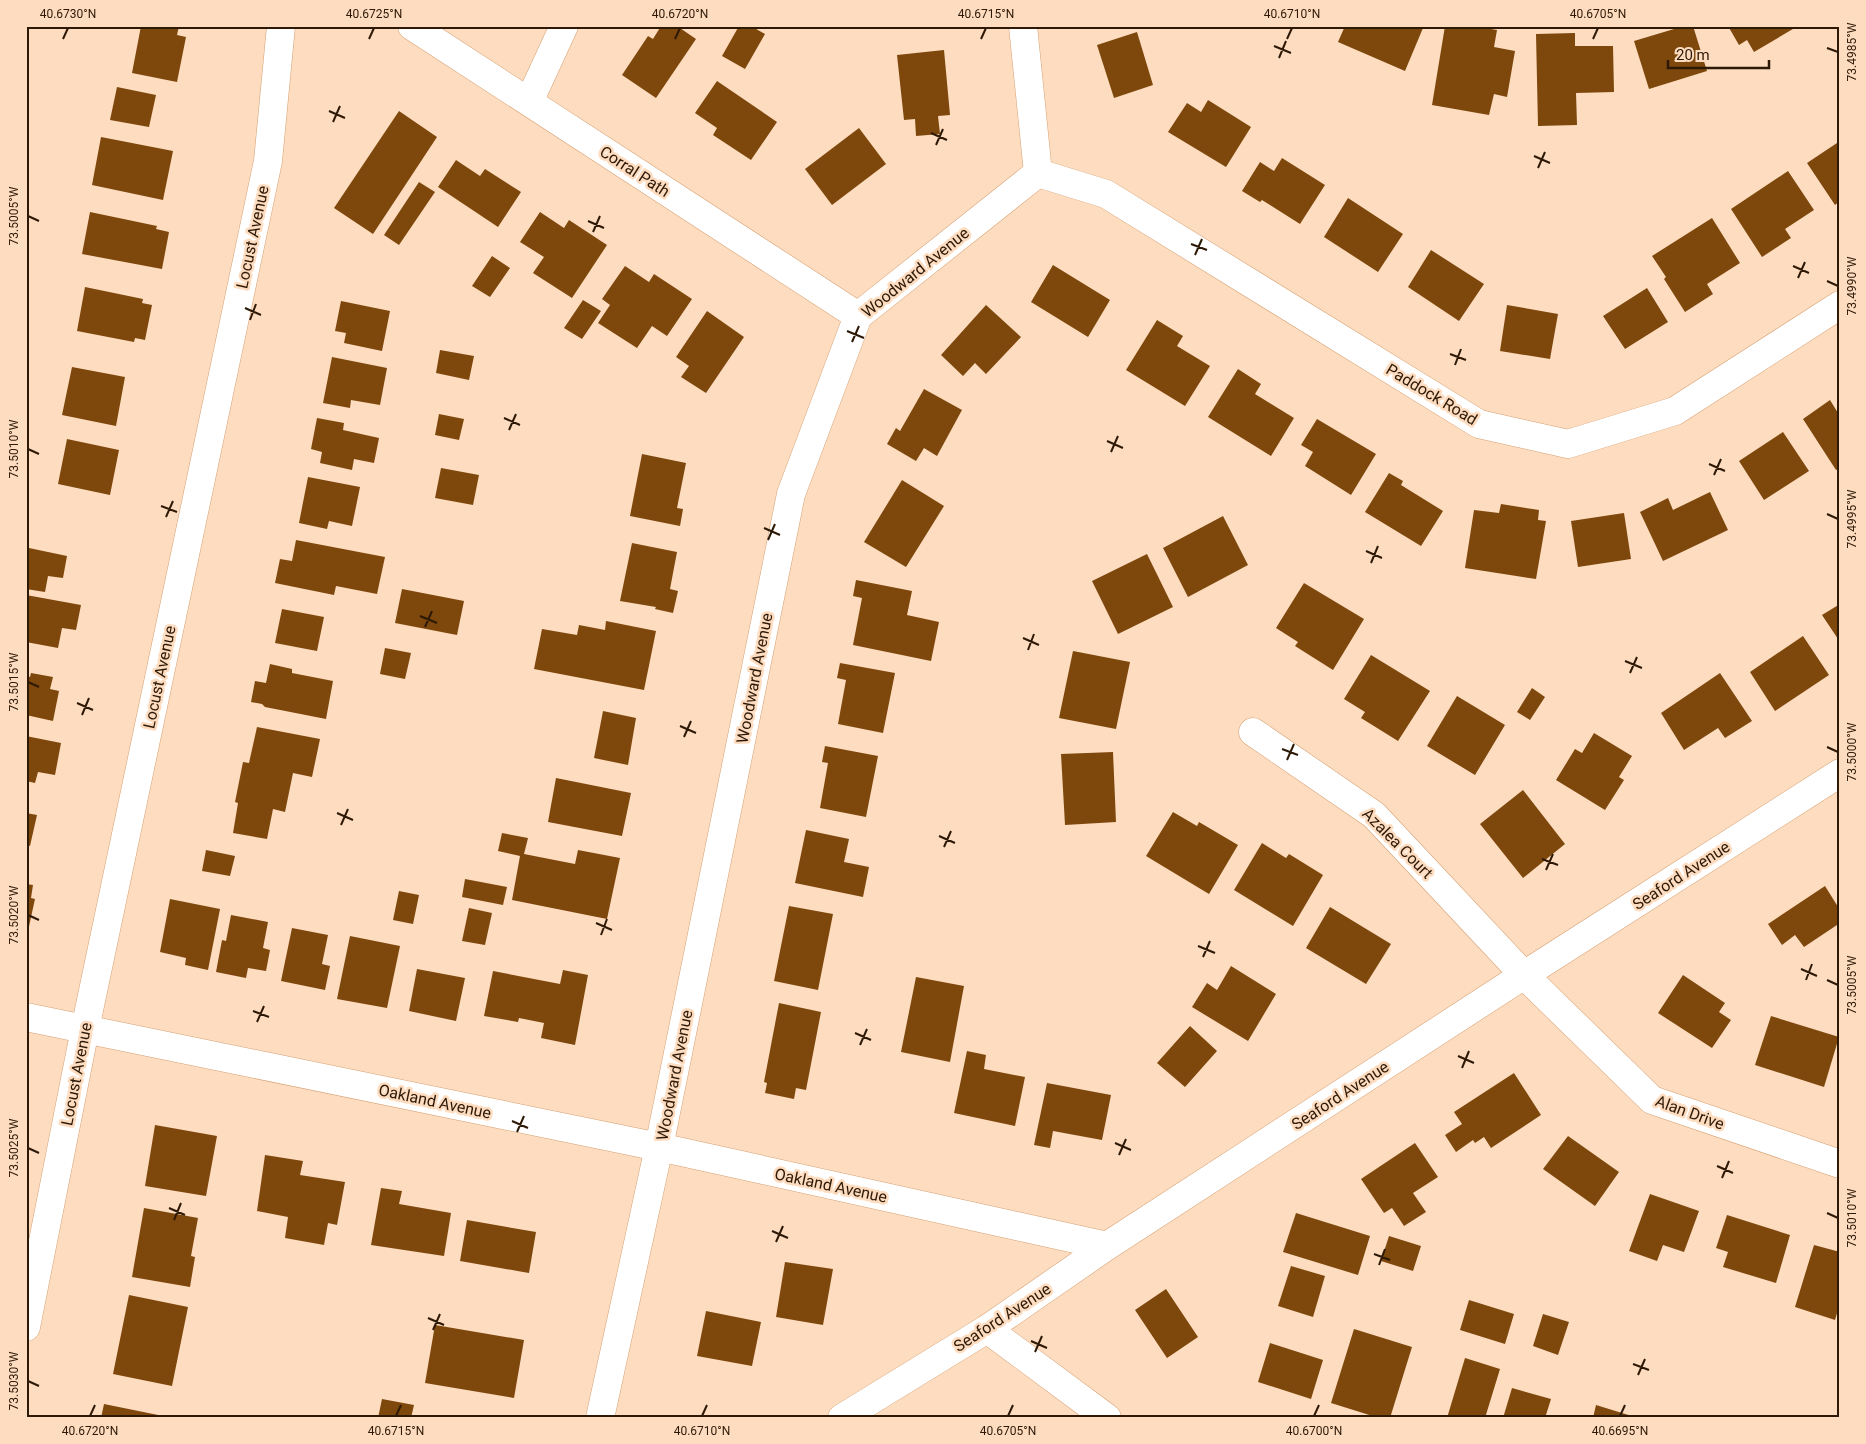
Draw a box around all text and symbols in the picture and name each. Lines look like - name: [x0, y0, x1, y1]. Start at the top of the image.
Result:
- text: 40.6730°N: [40, 7, 96, 21]
- text: 40.6725°N: [346, 7, 402, 21]
- text: 40.6720°N: [652, 7, 708, 21]
- text: 40.6715°N: [958, 7, 1014, 21]
- text: 40.6710°N: [1264, 7, 1320, 21]
- text: 40.6705°N: [1570, 7, 1626, 21]
- text: 73.4985°W: [1845, 22, 1859, 81]
- scale bar: [1668, 38, 1770, 70]
- text: 20 m: [1676, 46, 1710, 64]
- street label: Corral Path: [596, 142, 673, 201]
- street label: Locust Avenue: [232, 184, 273, 290]
- text: 73.5005°W: [7, 186, 21, 245]
- street label: Woodward Avenue: [858, 223, 973, 321]
- text: 73.4990°W: [1845, 256, 1859, 315]
- street label: Paddock Road: [1383, 360, 1481, 429]
- text: 73.5010°W: [7, 419, 21, 478]
- text: 73.4995°W: [1845, 489, 1859, 548]
- street label: Woodward Avenue: [733, 611, 776, 745]
- street label: Locust Avenue: [139, 624, 180, 730]
- text: 73.5015°W: [7, 652, 21, 711]
- text: 73.5000°W: [1845, 722, 1859, 781]
- street label: Azalea Court: [1359, 804, 1437, 882]
- street label: Seaford Avenue: [1629, 837, 1733, 914]
- text: 73.5020°W: [7, 885, 21, 944]
- text: 73.5005°W: [1845, 955, 1859, 1014]
- street label: Woodward Avenue: [653, 1008, 696, 1142]
- street label: Locust Avenue: [57, 1021, 96, 1127]
- street label: Seaford Avenue: [1288, 1057, 1392, 1134]
- street label: Oakland Avenue: [377, 1080, 493, 1123]
- street label: Alan Drive: [1653, 1091, 1727, 1134]
- text: 73.5025°W: [7, 1118, 21, 1177]
- street label: Oakland Avenue: [773, 1164, 889, 1207]
- text: 73.5010°W: [1845, 1188, 1859, 1247]
- street label: Seaford Avenue: [950, 1279, 1054, 1356]
- text: 73.5030°W: [7, 1351, 21, 1410]
- text: 40.6720°N: [62, 1424, 118, 1438]
- text: 40.6715°N: [368, 1424, 424, 1438]
- text: 40.6710°N: [674, 1424, 730, 1438]
- text: 40.6705°N: [980, 1424, 1036, 1438]
- text: 40.6700°N: [1286, 1424, 1342, 1438]
- text: 40.6695°N: [1592, 1424, 1648, 1438]

